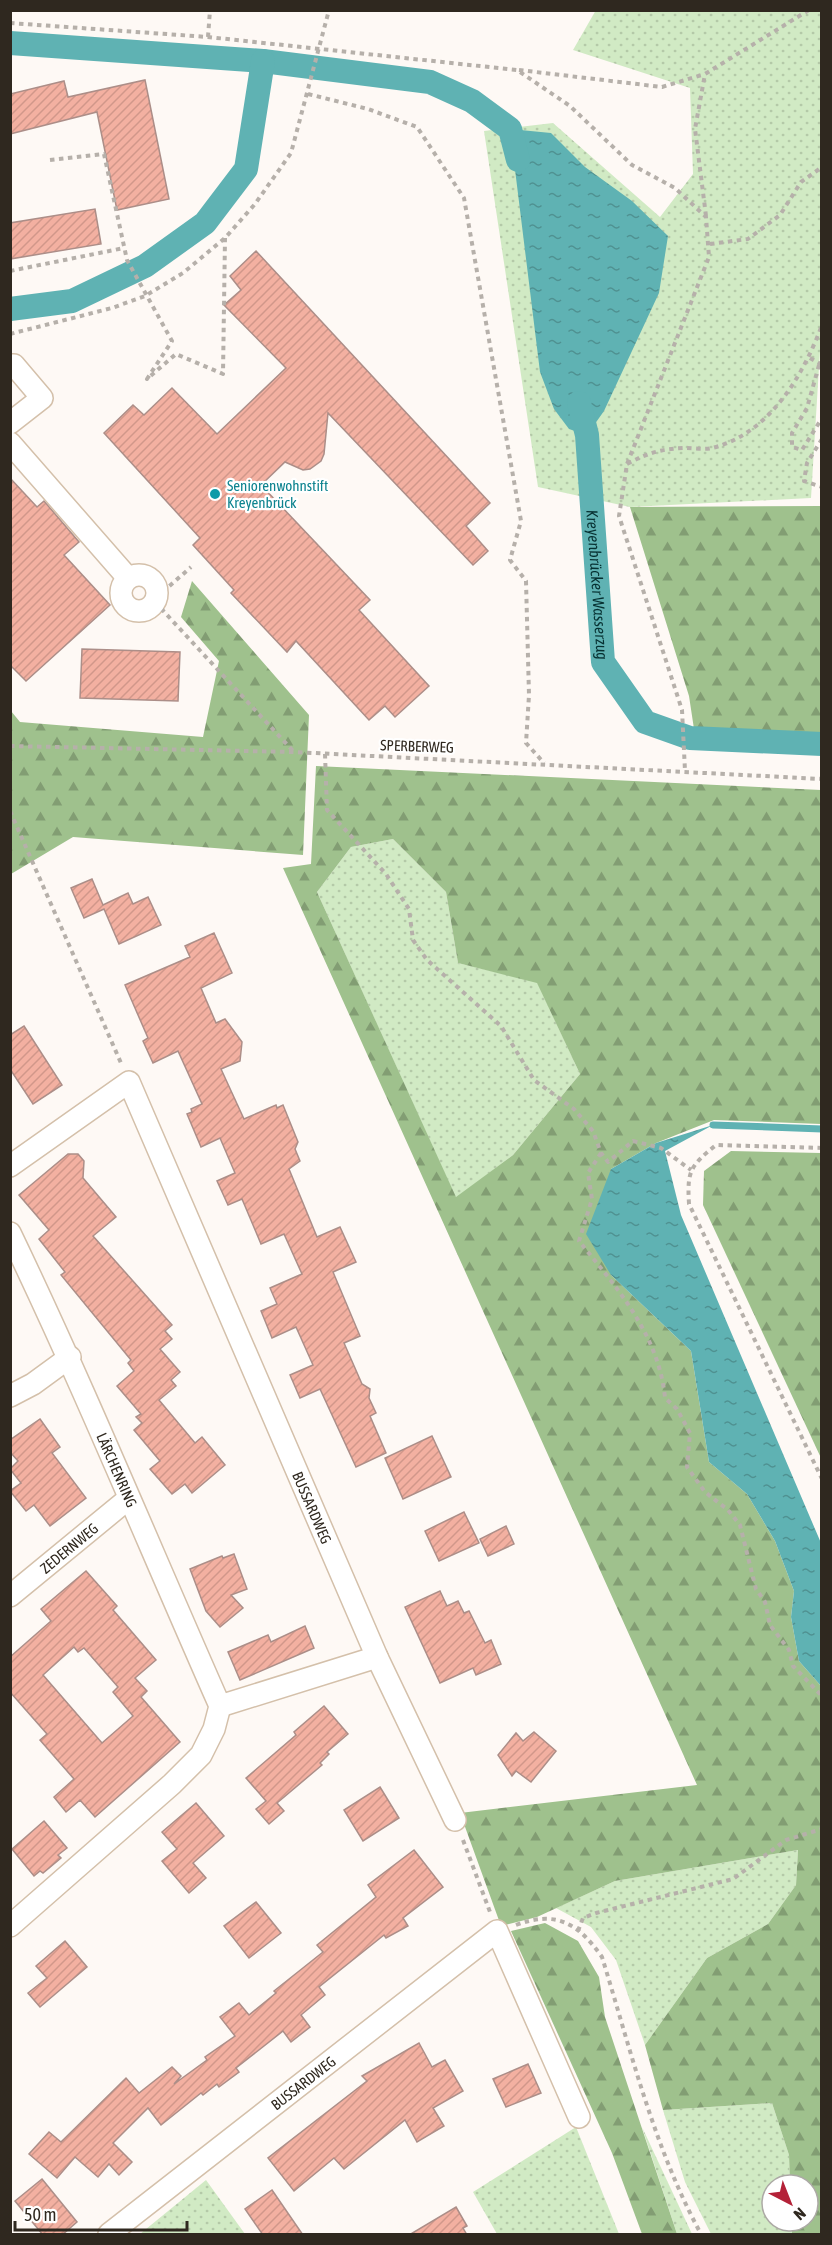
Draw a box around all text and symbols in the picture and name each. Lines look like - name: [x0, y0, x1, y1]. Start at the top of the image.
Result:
- place label: Seniorenwohnstift Kreyenbrück: [227, 477, 328, 511]
- marker: Seniorenwohnstift Kreyenbrück: [208, 487, 222, 501]
- water label: Kreyenbrücker Wasserzug: [583, 509, 612, 660]
- street label: SPERBERWEG: [380, 736, 454, 756]
- street label: LÄRCHENRING: [94, 1430, 141, 1510]
- street label: BUSSARDWEG: [289, 1469, 336, 1546]
- street label: ZEDERNWEG: [36, 1519, 101, 1576]
- street label: BUSSARDWEG: [267, 2052, 338, 2113]
- north arrow: [760, 2173, 820, 2233]
- scale bar: [15, 2194, 188, 2232]
- text: 50 m: [24, 2204, 56, 2225]
- text: N: [791, 2204, 810, 2224]

